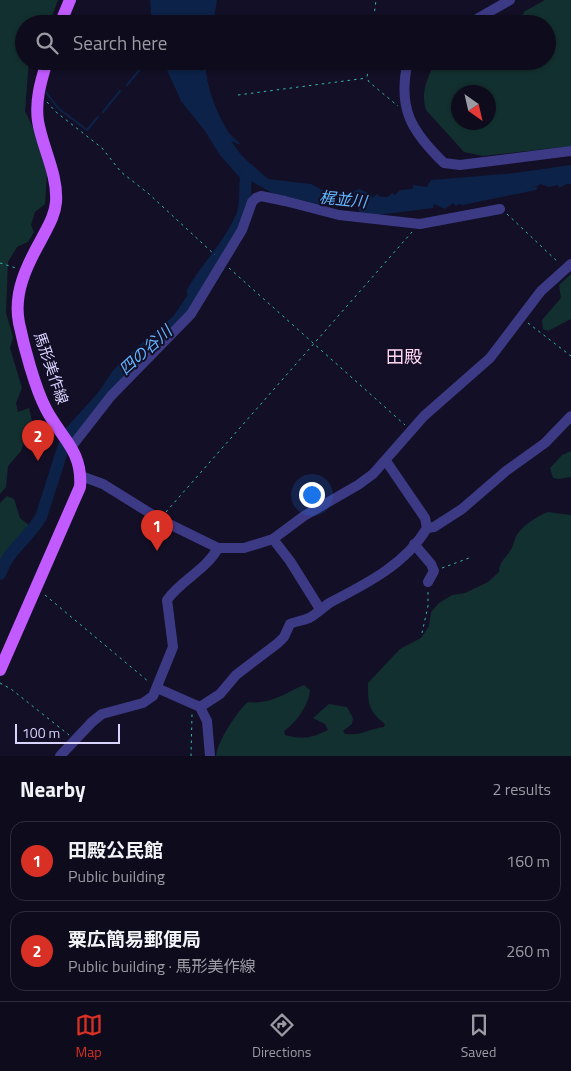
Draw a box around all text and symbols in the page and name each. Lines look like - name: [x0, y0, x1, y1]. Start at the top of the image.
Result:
- search box: [15, 15, 556, 70]
- text: Search here: [73, 28, 167, 57]
- icon: search: [33, 29, 61, 57]
- north arrow: [451, 85, 496, 130]
- water label: 梶並川: [318, 185, 370, 214]
- water label: 四の谷川: [113, 318, 178, 380]
- street label: 馬形美作線: [28, 329, 75, 407]
- district label: 田殿: [386, 343, 422, 370]
- pin: 2: [22, 420, 54, 461]
- your location: [299, 482, 325, 508]
- pin: 1: [141, 510, 173, 551]
- scale bar: [15, 721, 120, 744]
- text: 100 m: [22, 722, 60, 743]
- text: Nearby: [20, 773, 85, 805]
- text: 2 results: [492, 777, 551, 801]
- text: 田殿公民館: [68, 835, 163, 864]
- text: 1: [33, 849, 41, 873]
- text: 160 m: [506, 849, 550, 873]
- text: Public building: [68, 864, 165, 888]
- text: 粟広簡易郵便局: [68, 924, 201, 953]
- text: 2: [33, 939, 41, 963]
- text: 260 m: [506, 939, 550, 963]
- text: Public building · 馬形美作線: [68, 954, 256, 978]
- tab: Map: [75, 1011, 103, 1062]
- tab: Directions: [252, 1011, 311, 1062]
- tab: Saved: [461, 1011, 496, 1062]

